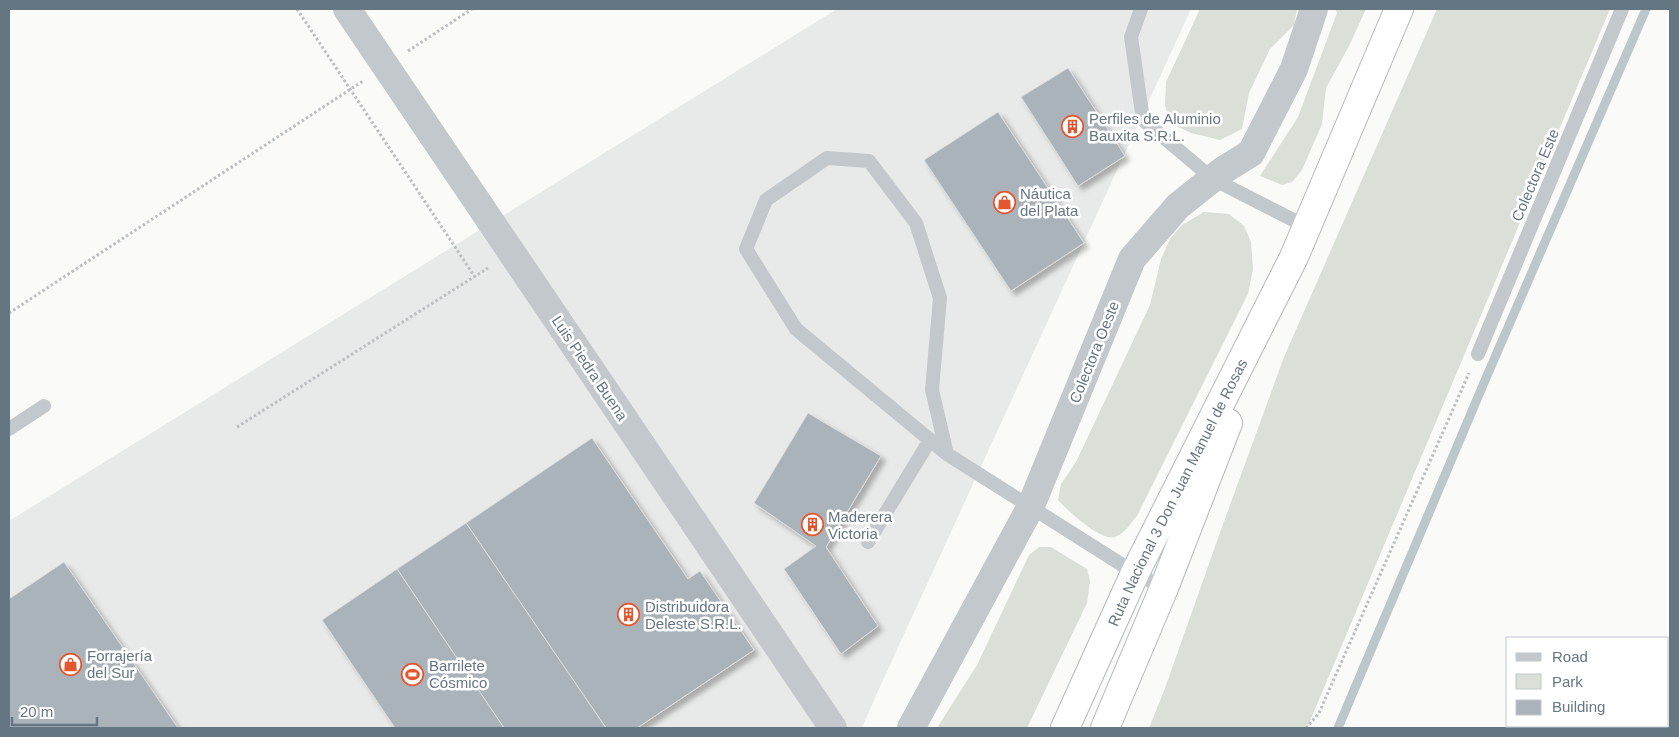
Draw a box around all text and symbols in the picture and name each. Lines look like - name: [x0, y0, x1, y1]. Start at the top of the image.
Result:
- place label: Perfiles de Aluminio Bauxita S.R.L.: [1089, 110, 1221, 144]
- building icon: Perfiles de Aluminio Bauxita S.R.L.: [1061, 115, 1085, 139]
- street label: Colectora Este: [1508, 126, 1562, 224]
- place label: Náutica del Plata: [1020, 185, 1079, 219]
- shop icon: Náutica del Plata: [992, 190, 1016, 214]
- street label: Colectora Oeste: [1066, 299, 1122, 405]
- street label: Luis Piedra Buena: [549, 312, 632, 424]
- street label: Ruta Nacional 3 Don Juan Manuel de Rosas: [1104, 356, 1250, 629]
- place label: Maderera Victoria: [828, 508, 893, 542]
- building icon: Maderera Victoria: [800, 513, 824, 537]
- place label: Distribuidora Deleste S.R.L.: [645, 598, 742, 632]
- building icon: Distribuidora Deleste S.R.L.: [617, 603, 641, 627]
- legend: [1506, 637, 1669, 727]
- place label: Forrajería del Sur: [87, 647, 153, 681]
- text: Road: [1552, 648, 1588, 665]
- shop icon: Forrajería del Sur: [59, 652, 83, 676]
- place label: Barrilete Cósmico: [429, 657, 487, 691]
- sports icon: Barrilete Cósmico: [401, 662, 425, 686]
- text: Park: [1552, 673, 1583, 690]
- scale bar: [12, 694, 98, 726]
- text: Building: [1552, 698, 1605, 715]
- text: 20 m: [20, 703, 53, 720]

